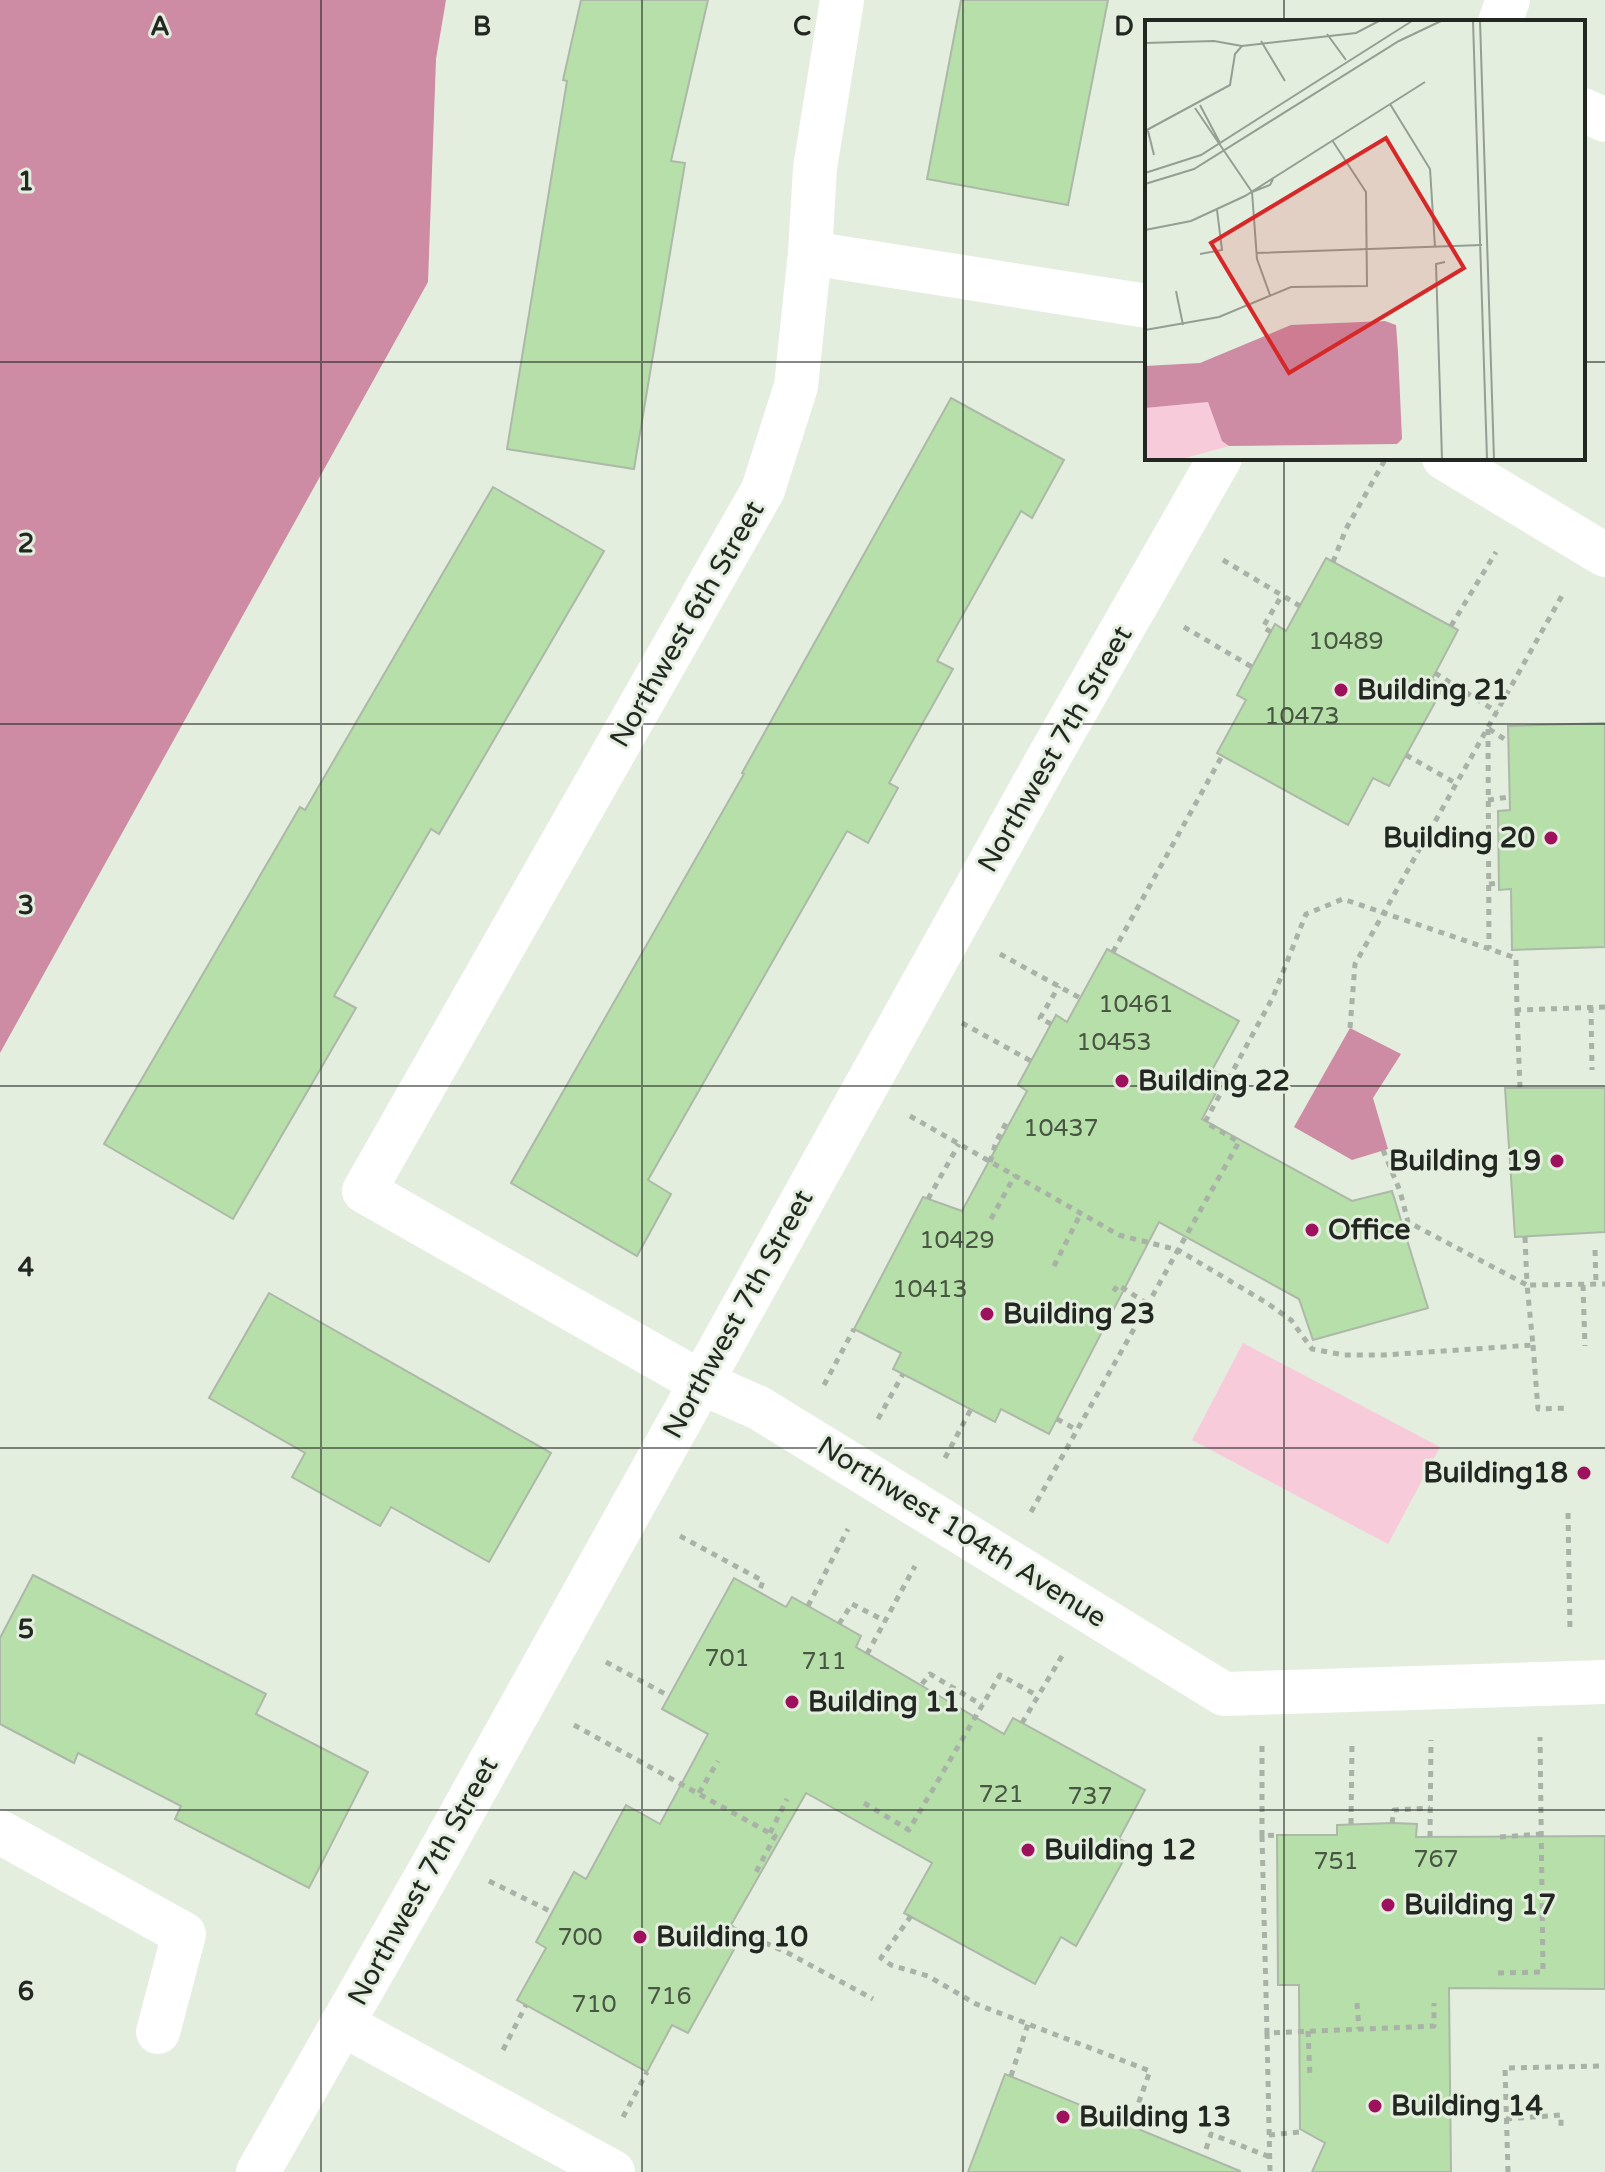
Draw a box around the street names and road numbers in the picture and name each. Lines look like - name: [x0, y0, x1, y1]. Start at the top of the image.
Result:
- street label: Northwest 6th Street: [603, 494, 772, 753]
- street label: Northwest 7th Street: [971, 619, 1140, 878]
- street label: Northwest 7th Street: [655, 1183, 821, 1444]
- street label: Northwest 104th Avenue: [811, 1429, 1113, 1635]
- street label: Northwest 7th Street: [340, 1750, 506, 2011]

